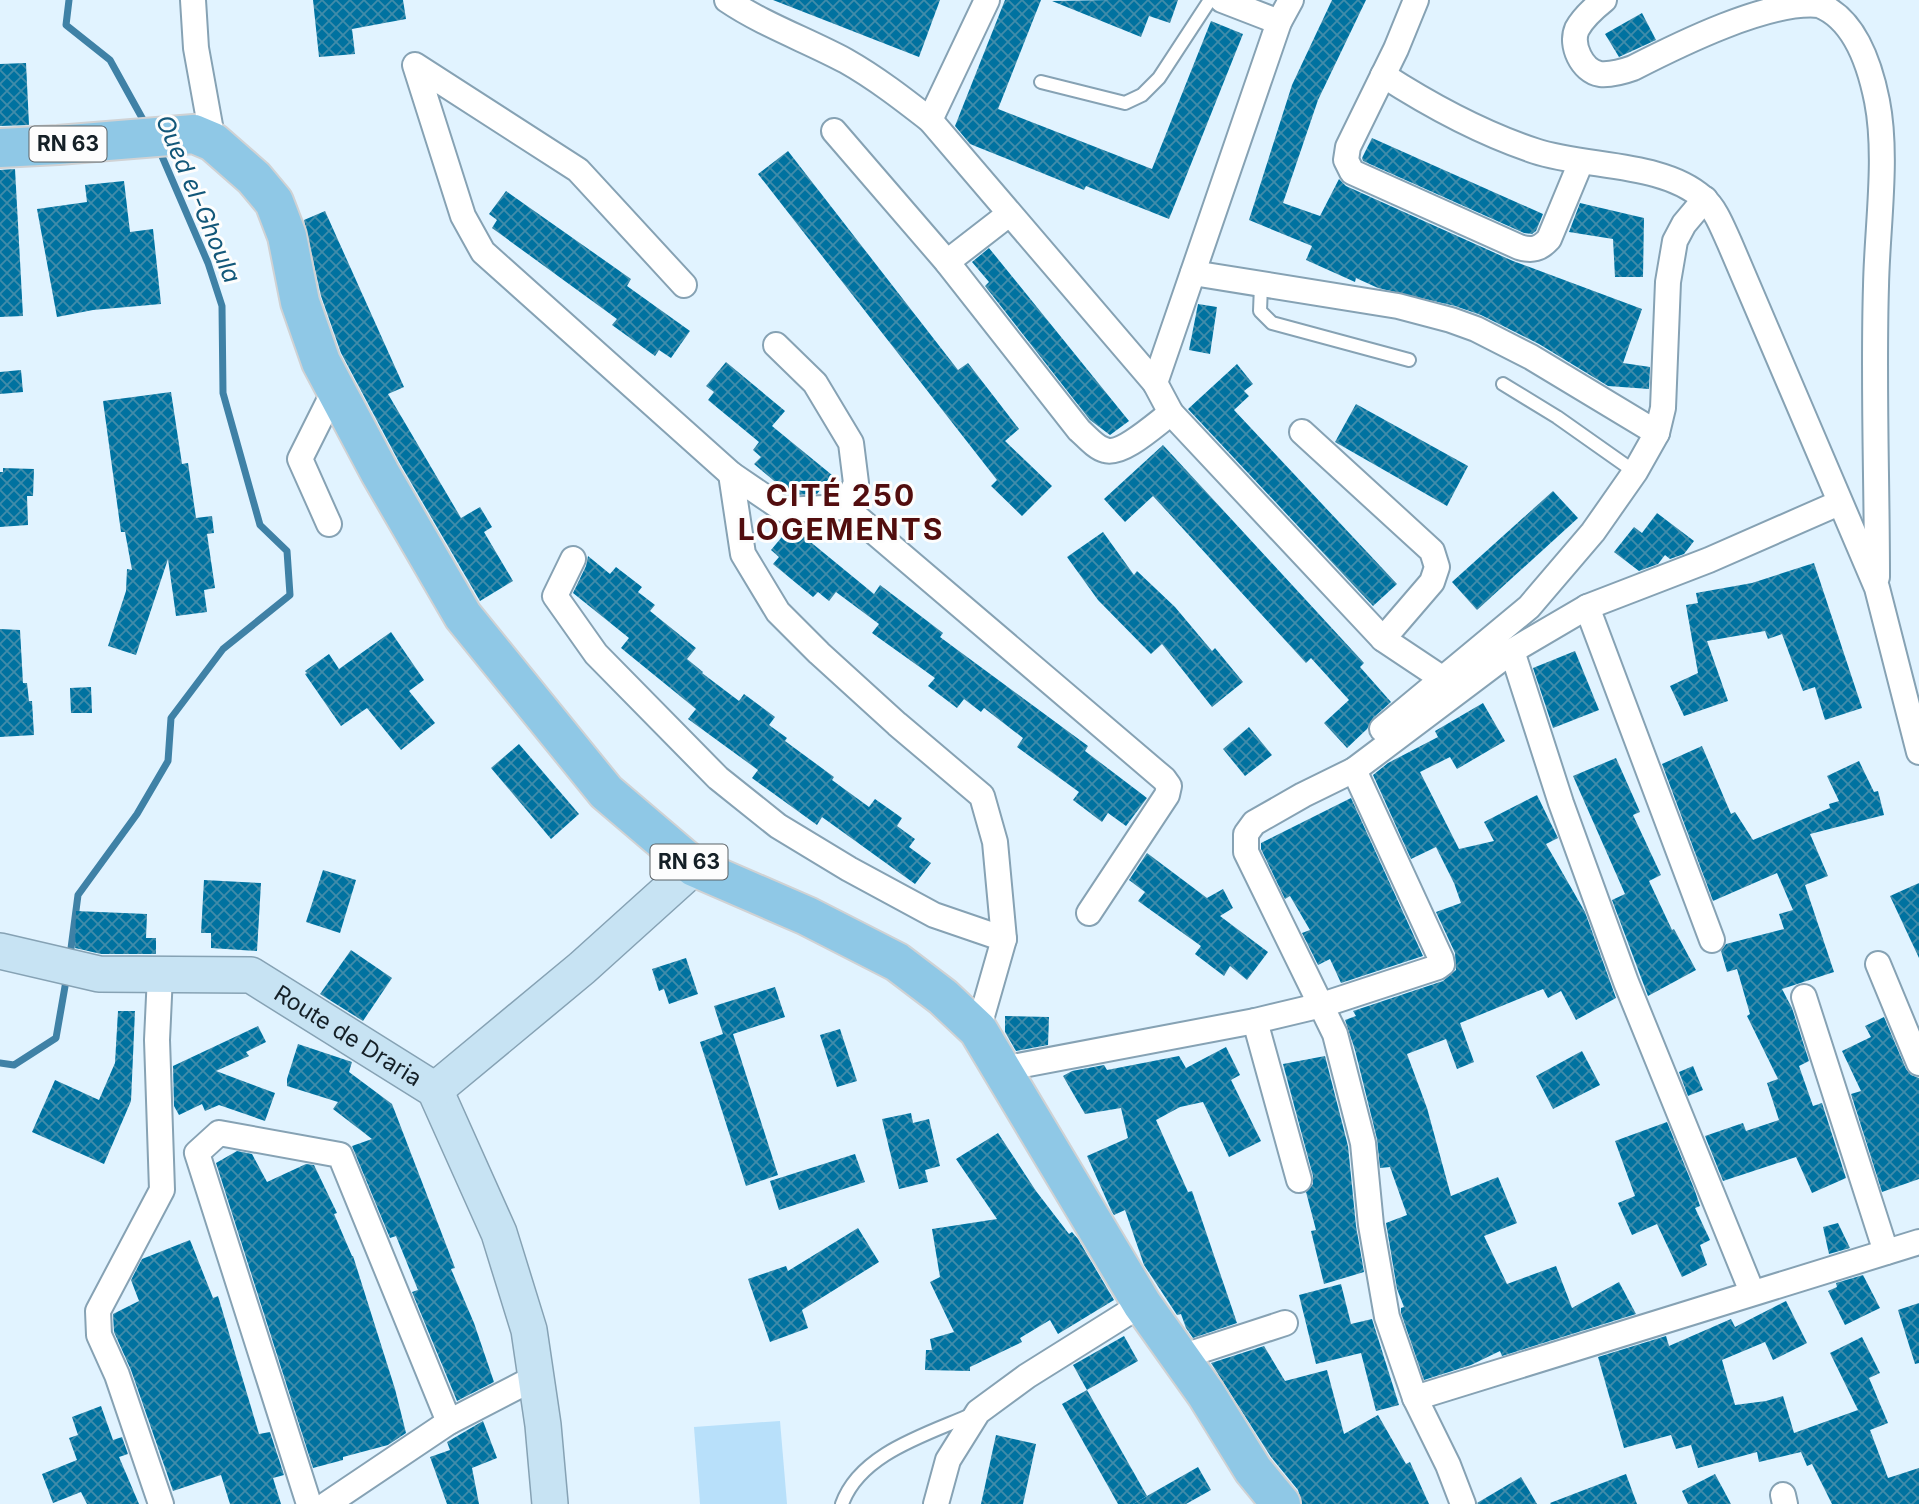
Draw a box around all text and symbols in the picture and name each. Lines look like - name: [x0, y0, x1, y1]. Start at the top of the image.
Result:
- water label: Oued el-Ghoula: [150, 110, 247, 287]
- road number: RN 63: [29, 127, 106, 162]
- district label: CITÉ 250 LOGEMENTS: [738, 477, 944, 547]
- road number: RN 63: [650, 844, 728, 880]
- street label: Route de Draria: [269, 979, 427, 1092]

